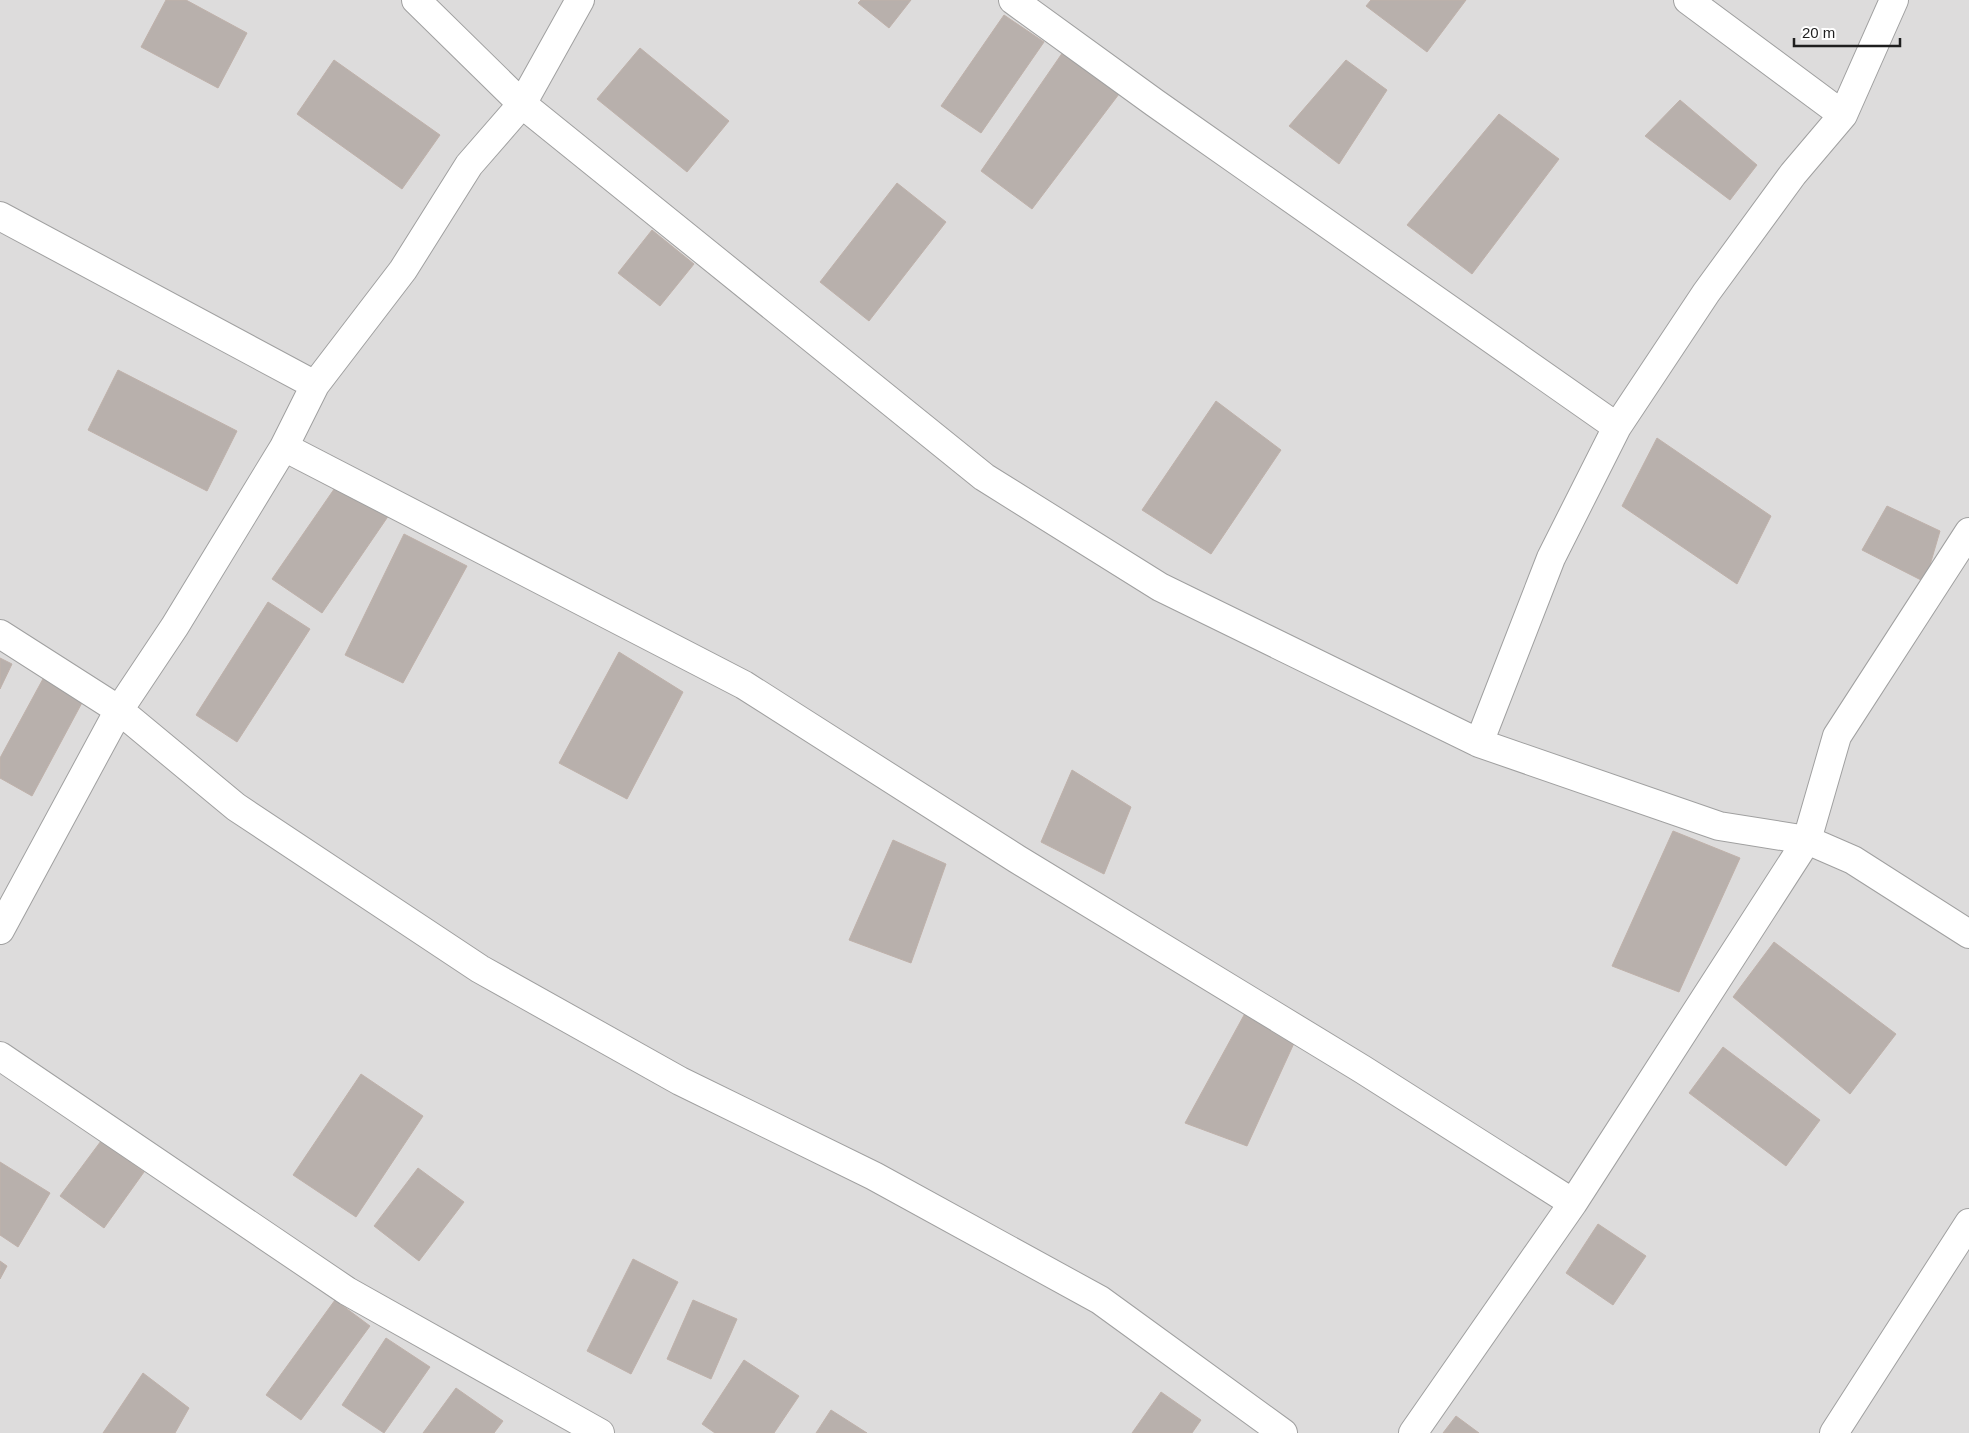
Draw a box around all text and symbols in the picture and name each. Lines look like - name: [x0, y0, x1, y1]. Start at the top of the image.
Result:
- scale bar: [1794, 15, 1900, 47]
- text: 20 m: [1802, 24, 1835, 41]

